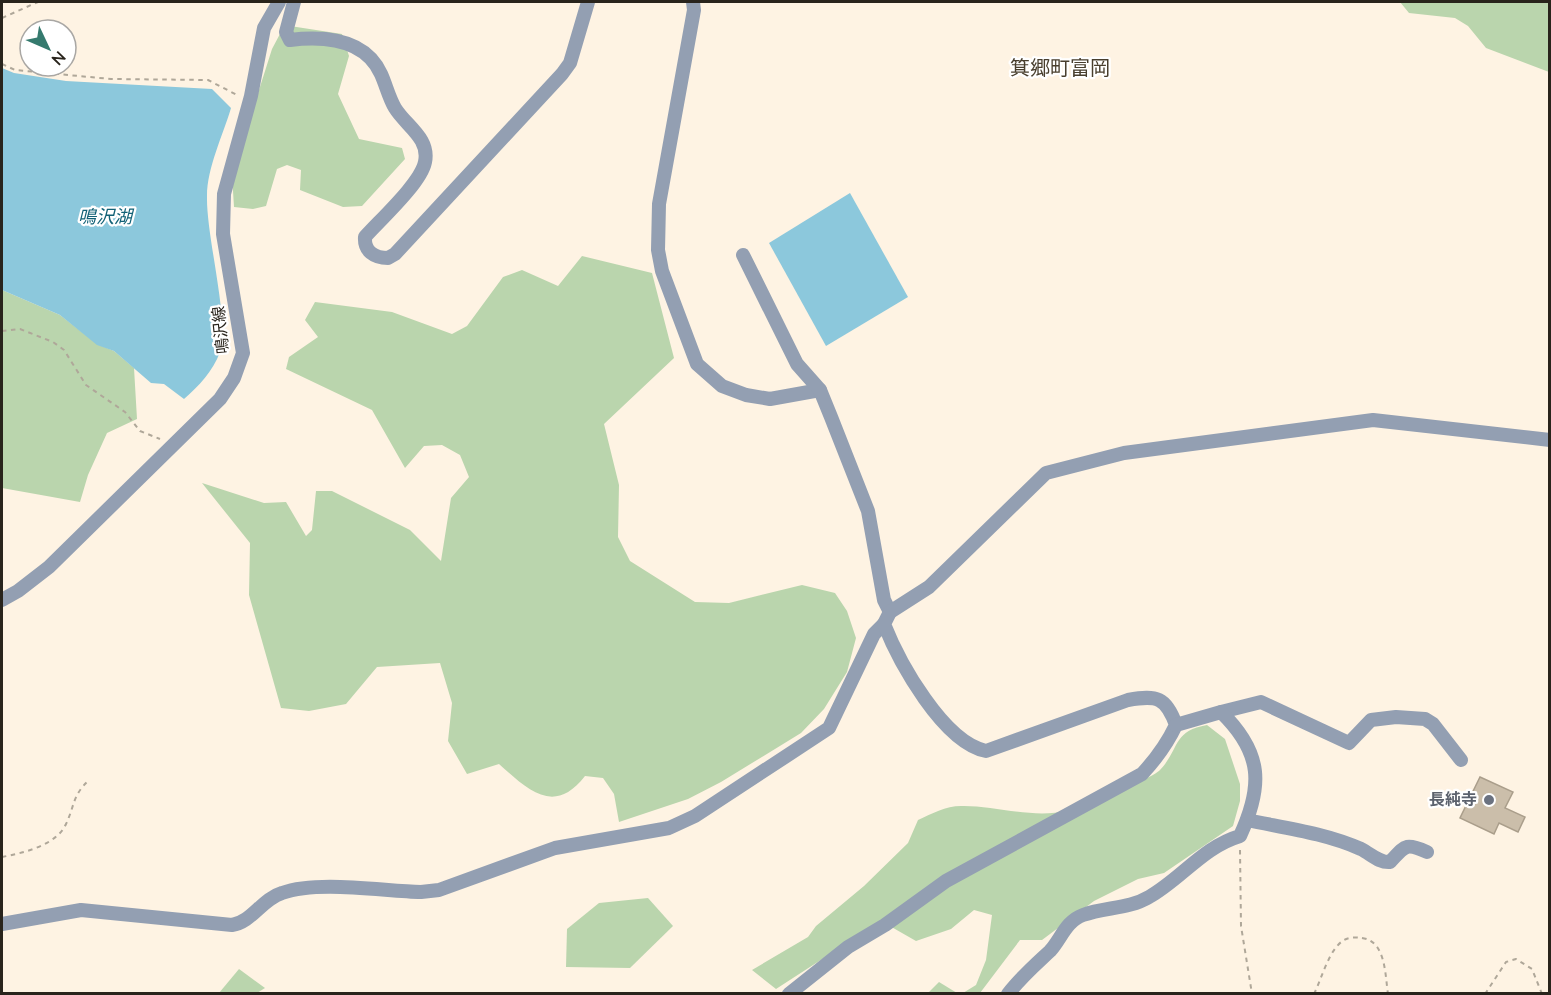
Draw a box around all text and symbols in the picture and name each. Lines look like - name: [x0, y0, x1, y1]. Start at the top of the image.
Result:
- north arrow: [18, 18, 78, 78]
- text: N: [46, 46, 70, 70]
- district label: 箕郷町富岡: [1010, 55, 1110, 82]
- water label: 鳴沢湖: [78, 205, 135, 229]
- street label: 鳴沢線: [208, 305, 234, 355]
- place label: 長純寺: [1429, 789, 1477, 811]
- marker: 長純寺: [1482, 793, 1496, 807]

